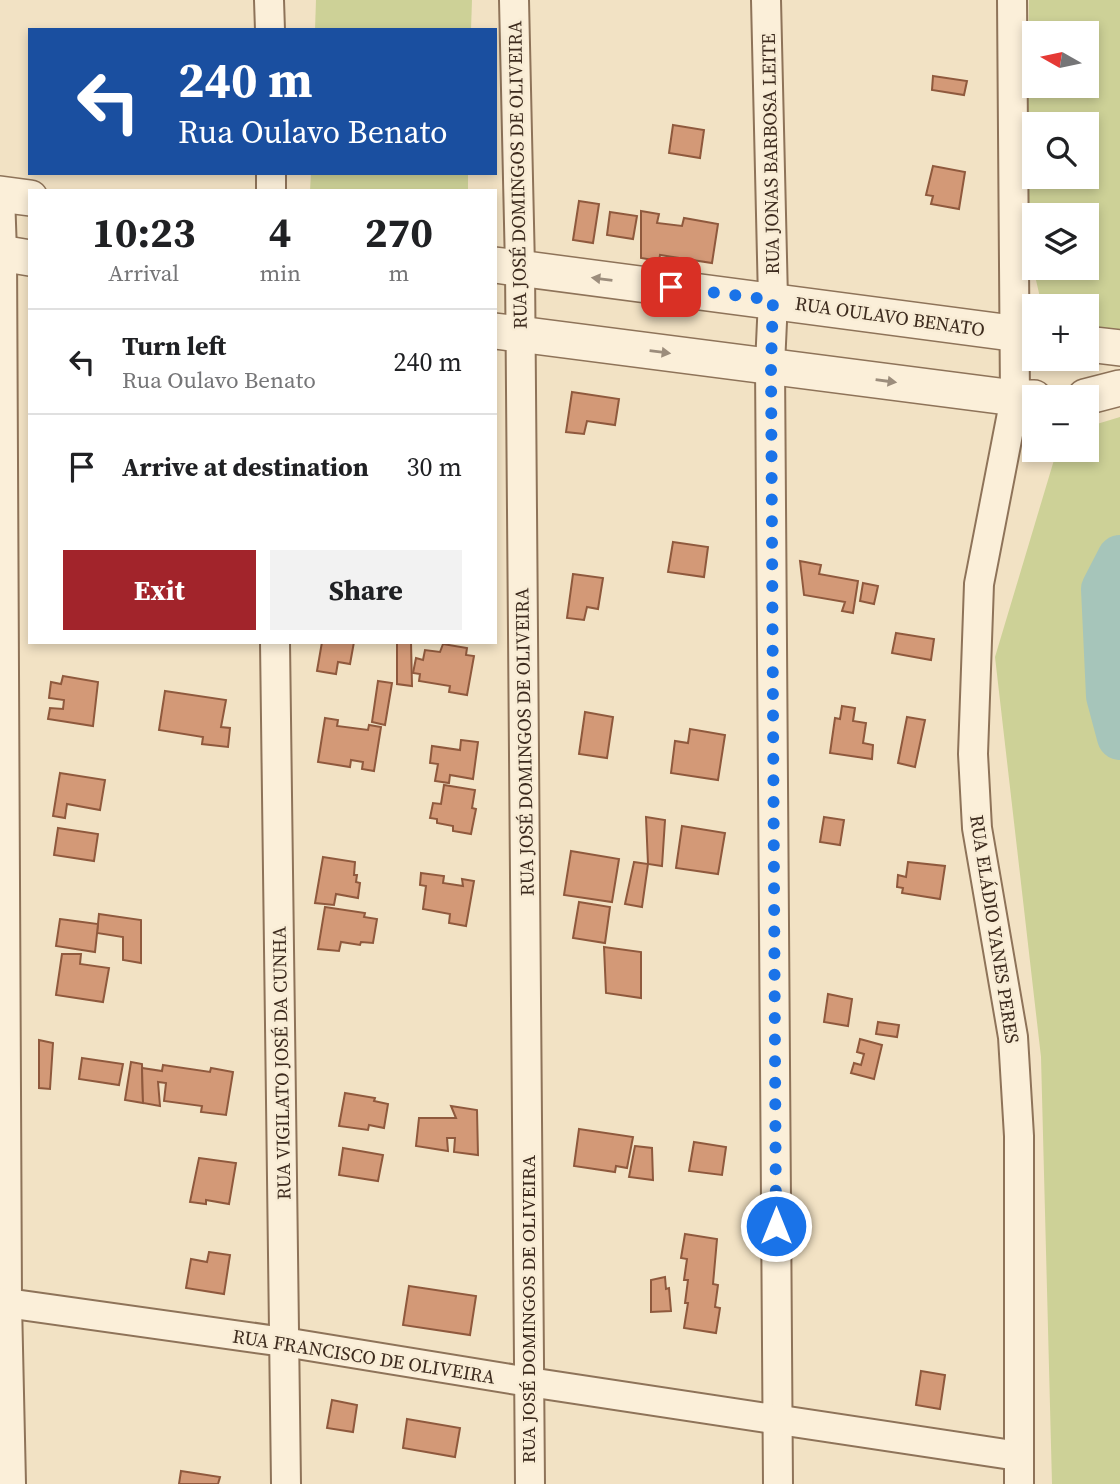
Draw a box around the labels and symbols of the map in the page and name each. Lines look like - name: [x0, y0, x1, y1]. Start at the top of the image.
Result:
- street label: RUA JOSÉ DOMINGOS DE OLIVEIRA: [501, 20, 533, 329]
- north arrow: [1022, 21, 1099, 98]
- street label: RUA JONAS BARBOSA LEITE: [755, 33, 785, 275]
- pin: [641, 257, 701, 317]
- one-way arrow: [591, 273, 613, 284]
- street label: RUA OULAVO BENATO: [793, 290, 987, 342]
- one-way arrow: [649, 346, 671, 357]
- one-way arrow: [875, 375, 897, 386]
- street label: RUA JOSÉ DOMINGOS DE OLIVEIRA: [508, 587, 540, 896]
- street label: RUA ELÁDIO YANES PERES: [964, 813, 1026, 1045]
- street label: RUA VIGILATO JOSÉ DA CUNHA: [266, 926, 296, 1200]
- street label: RUA JOSÉ DOMINGOS DE OLIVEIRA: [515, 1154, 541, 1463]
- position arrow: [739, 1189, 813, 1263]
- street label: RUA FRANCISCO DE OLIVEIRA: [231, 1322, 497, 1390]

